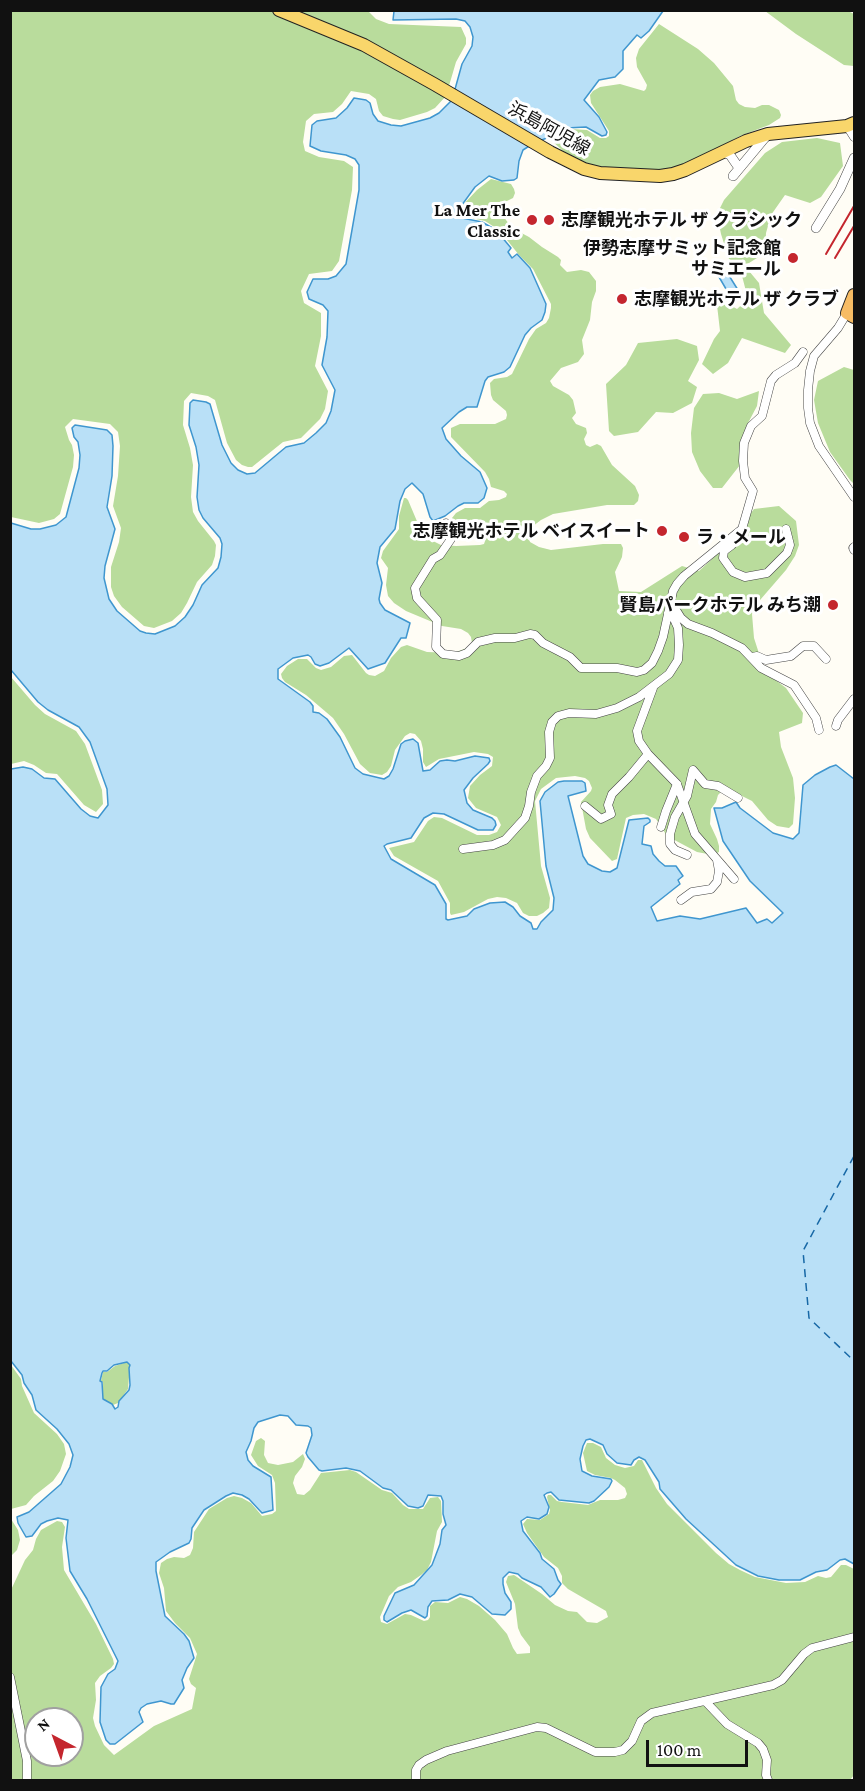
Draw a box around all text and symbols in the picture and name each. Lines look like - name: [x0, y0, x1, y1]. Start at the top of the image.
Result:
- street label: 浜島阿児線: [504, 98, 594, 160]
- place label: La Mer The Classic: [434, 199, 520, 242]
- place label: 志摩観光ホテル ザ クラシック: [561, 209, 802, 231]
- marker: La Mer The Classic: [525, 213, 539, 227]
- marker: 志摩観光ホテル ザ クラシック: [542, 213, 556, 227]
- place label: 伊勢志摩サミット記念館 サミエール: [583, 237, 781, 280]
- marker: 伊勢志摩サミット記念館 サミエール: [786, 251, 800, 265]
- place label: 志摩観光ホテル ザ クラブ: [634, 288, 839, 310]
- marker: 志摩観光ホテル ザ クラブ: [615, 292, 629, 306]
- place label: 志摩観光ホテル ベイスイート: [413, 520, 650, 542]
- marker: 志摩観光ホテル ベイスイート: [655, 524, 669, 538]
- place label: ラ・メール: [696, 526, 786, 548]
- marker: ラ・メール: [677, 530, 691, 544]
- place label: 賢島パークホテル みち潮: [620, 594, 821, 616]
- marker: 賢島パークホテル みち潮: [826, 598, 840, 612]
- north arrow: [24, 1707, 84, 1767]
- text: N: [33, 1715, 53, 1735]
- scale bar: [649, 1728, 751, 1766]
- text: 100 m: [657, 1740, 701, 1760]

